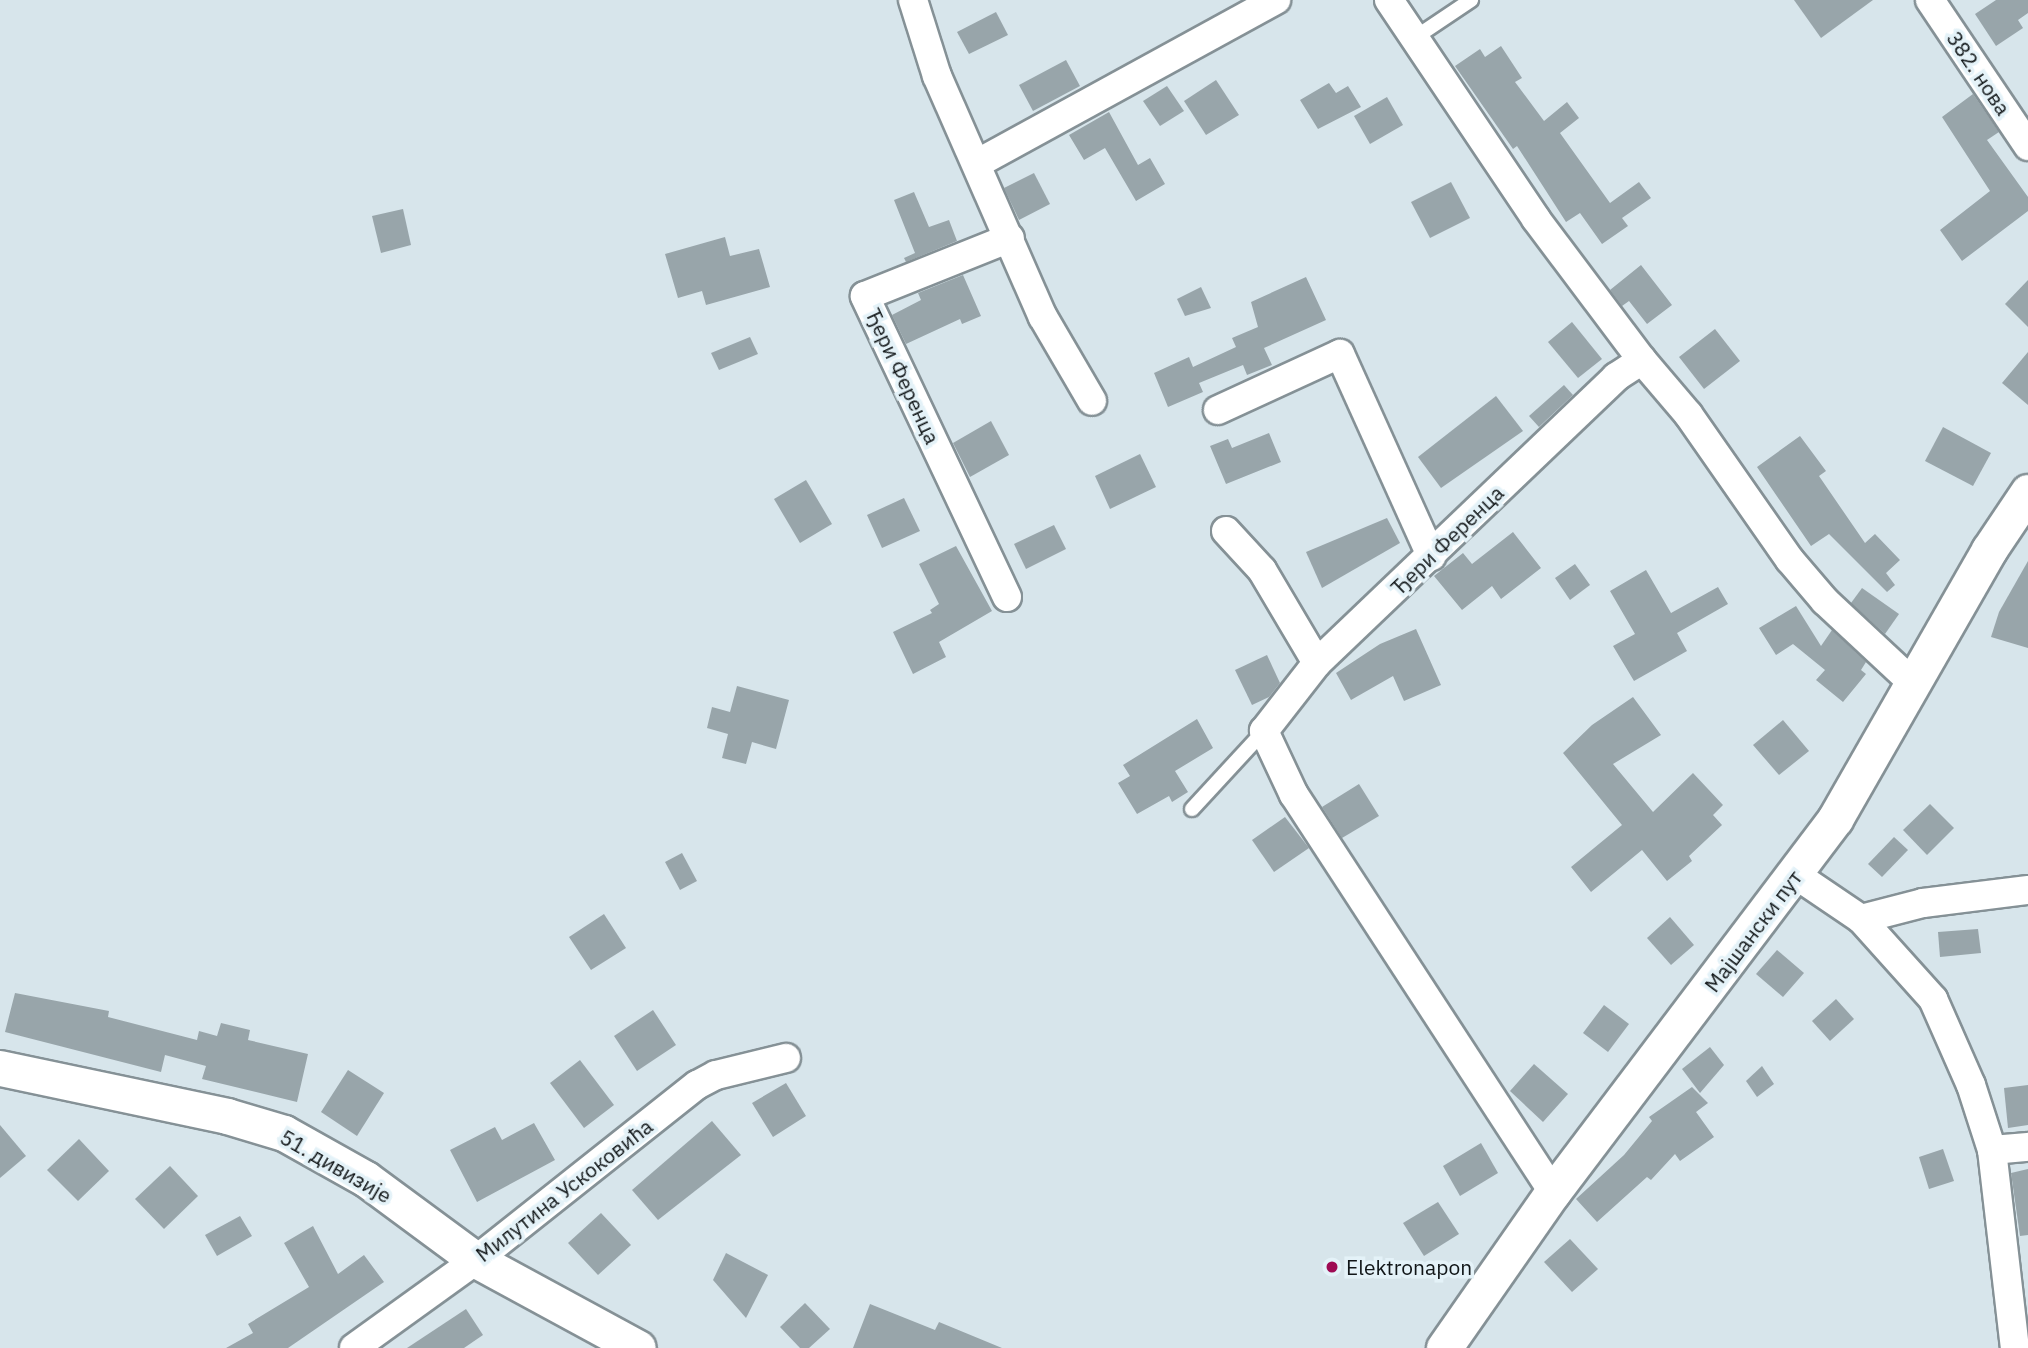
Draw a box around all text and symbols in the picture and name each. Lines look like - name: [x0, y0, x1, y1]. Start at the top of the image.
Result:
- street label: 382. нова: [1942, 26, 2016, 120]
- street label: Ђери Ференца: [861, 304, 945, 448]
- street label: Ђери Ференца: [1386, 480, 1508, 600]
- street label: Мајшански пут: [1699, 865, 1807, 997]
- street label: Милутина Ускоковића: [471, 1113, 657, 1267]
- street label: 51. дивизије: [276, 1124, 396, 1208]
- place label: Elektronapon: [1346, 1254, 1472, 1280]
- marker: Elektronapon: [1324, 1259, 1340, 1275]

